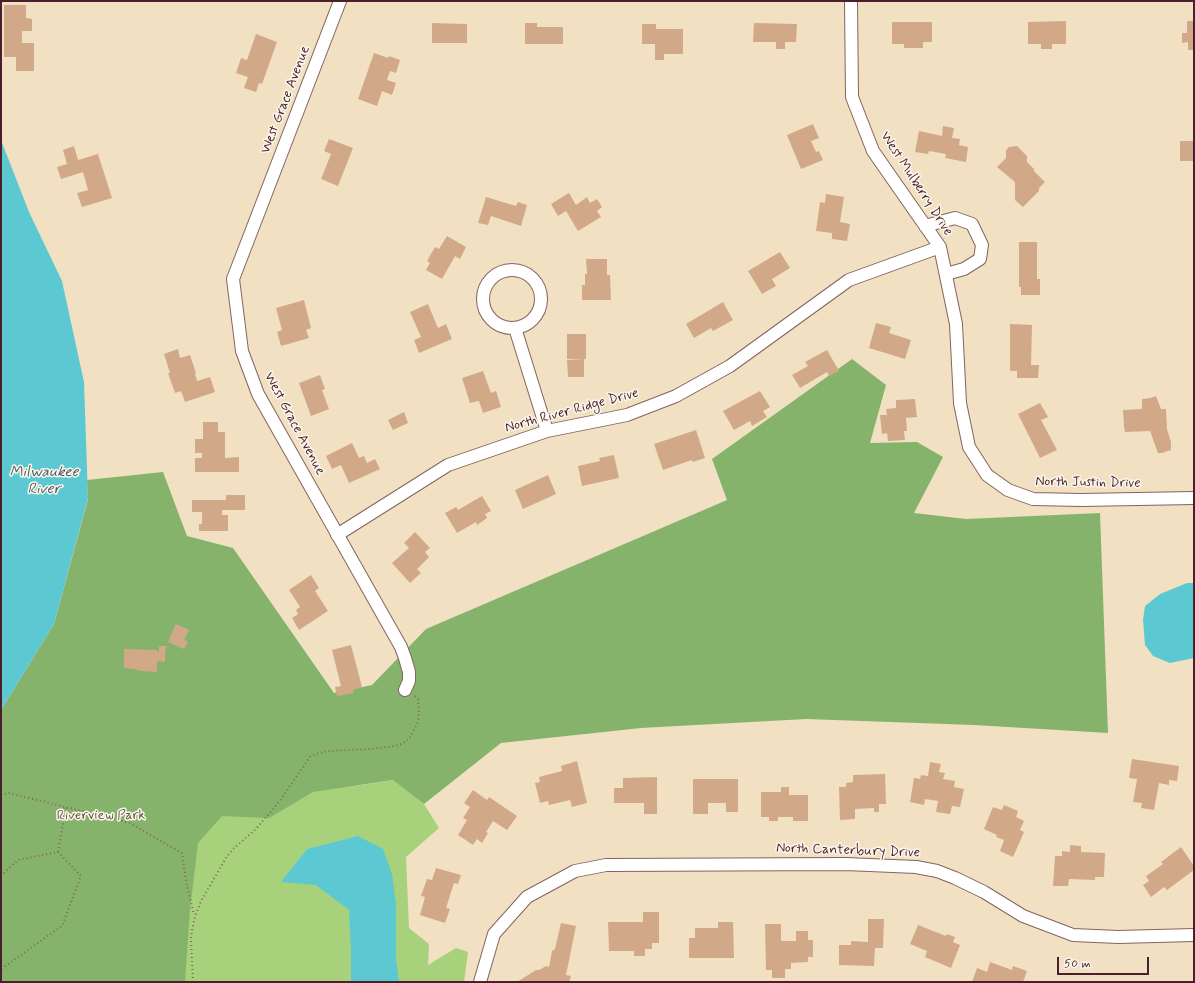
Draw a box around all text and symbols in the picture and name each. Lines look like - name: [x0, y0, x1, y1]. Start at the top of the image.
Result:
- street label: West Grace Avenue: [258, 44, 314, 156]
- street label: West Mulberry Drive: [876, 129, 956, 239]
- street label: West Grace Avenue: [260, 370, 328, 478]
- street label: North River Ridge Drive: [503, 385, 641, 437]
- water label: Milwaukee River: [10, 464, 78, 499]
- street label: North Justin Drive: [1035, 474, 1141, 492]
- park label: Riverview Park: [57, 808, 145, 824]
- street label: North Canterbury Drive: [776, 840, 920, 862]
- scale bar: [1059, 949, 1151, 975]
- text: 50 m: [1064, 956, 1091, 972]

